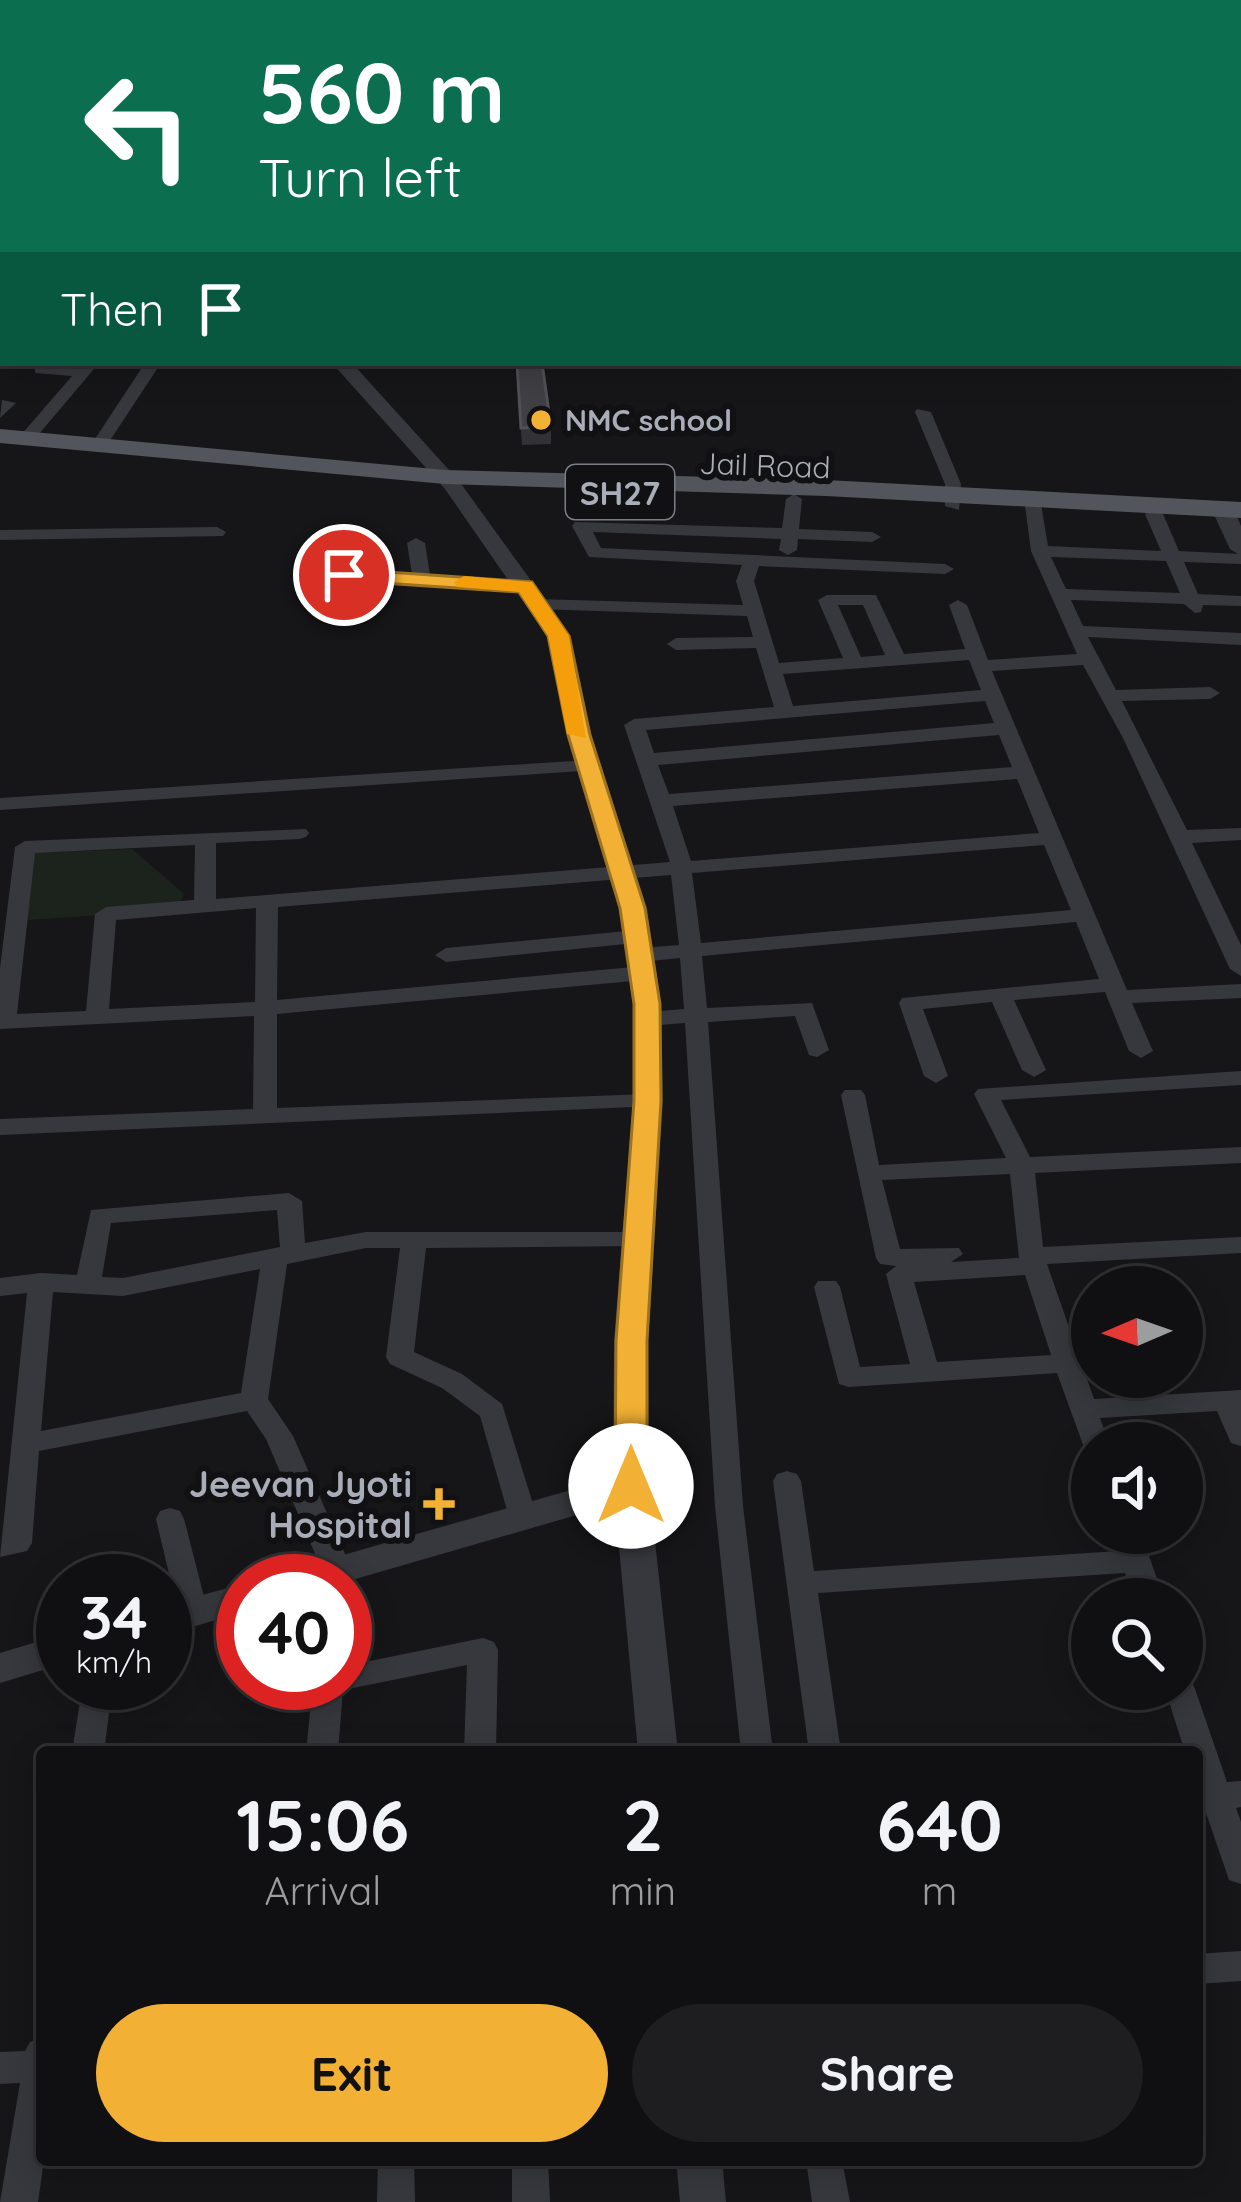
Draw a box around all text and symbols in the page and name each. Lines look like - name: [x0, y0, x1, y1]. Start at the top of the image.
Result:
- text: 560 m: [258, 39, 505, 144]
- icon: left: [60, 48, 216, 204]
- text: Turn left: [258, 143, 462, 211]
- icon: arrive: [188, 276, 254, 342]
- text: Then: [60, 281, 164, 337]
- place label: NMC school: [565, 401, 732, 439]
- marker: NMC school: [528, 407, 554, 433]
- street label: Jail Road: [699, 444, 831, 486]
- road number: SH27: [566, 465, 674, 519]
- pin: [293, 524, 395, 626]
- icon: arrive: [311, 542, 377, 608]
- north arrow: [1071, 1266, 1203, 1398]
- map controls: [1071, 1266, 1203, 1710]
- button: sound: [1071, 1422, 1203, 1554]
- position arrow: [568, 1423, 694, 1549]
- place label: Jeevan Jyoti Hospital: [189, 1461, 412, 1547]
- marker: Jeevan Jyoti Hospital: [423, 1488, 455, 1520]
- speed limit sign: 40: [216, 1554, 372, 1710]
- button: search: [1071, 1578, 1203, 1710]
- text: 34: [80, 1579, 148, 1654]
- text: km/h: [76, 1643, 152, 1681]
- text: 15:06: [236, 1779, 409, 1869]
- text: 2: [622, 1779, 663, 1869]
- text: 640: [876, 1779, 1003, 1869]
- text: Arrival: [264, 1866, 381, 1915]
- text: min: [610, 1866, 676, 1915]
- text: m: [922, 1866, 957, 1915]
- button: Exit: [96, 2004, 608, 2142]
- button: Share: [632, 2004, 1143, 2142]

